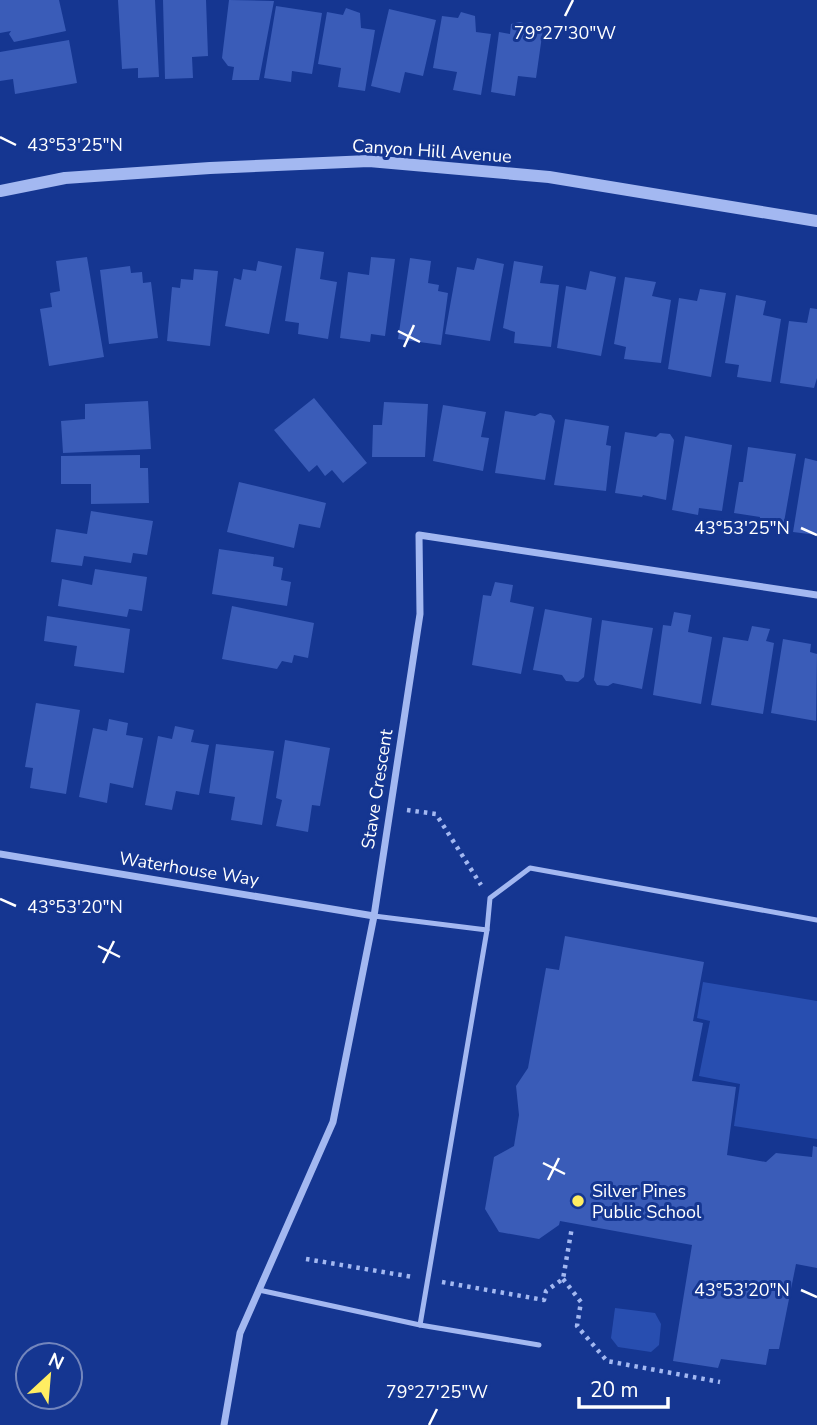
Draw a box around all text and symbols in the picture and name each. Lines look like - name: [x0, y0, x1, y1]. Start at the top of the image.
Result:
- text: 79°27'30"W: [514, 21, 616, 45]
- text: 43°53'25"N: [27, 133, 123, 157]
- street label: Canyon Hill Avenue: [351, 133, 513, 169]
- text: 43°53'25"N: [694, 516, 790, 540]
- street label: Stave Crescent: [356, 727, 398, 851]
- street label: Waterhouse Way: [117, 846, 261, 892]
- text: 43°53'20"N: [27, 895, 123, 919]
- place label: Silver Pines Public School: [592, 1179, 702, 1224]
- marker: Silver Pines Public School: [570, 1193, 586, 1209]
- text: 43°53'20"N: [694, 1278, 790, 1302]
- north arrow: [14, 1341, 84, 1411]
- text: N: [44, 1347, 68, 1376]
- scale bar: [579, 1366, 668, 1410]
- text: 20 m: [590, 1376, 639, 1404]
- text: 79°27'25"W: [386, 1380, 488, 1404]

